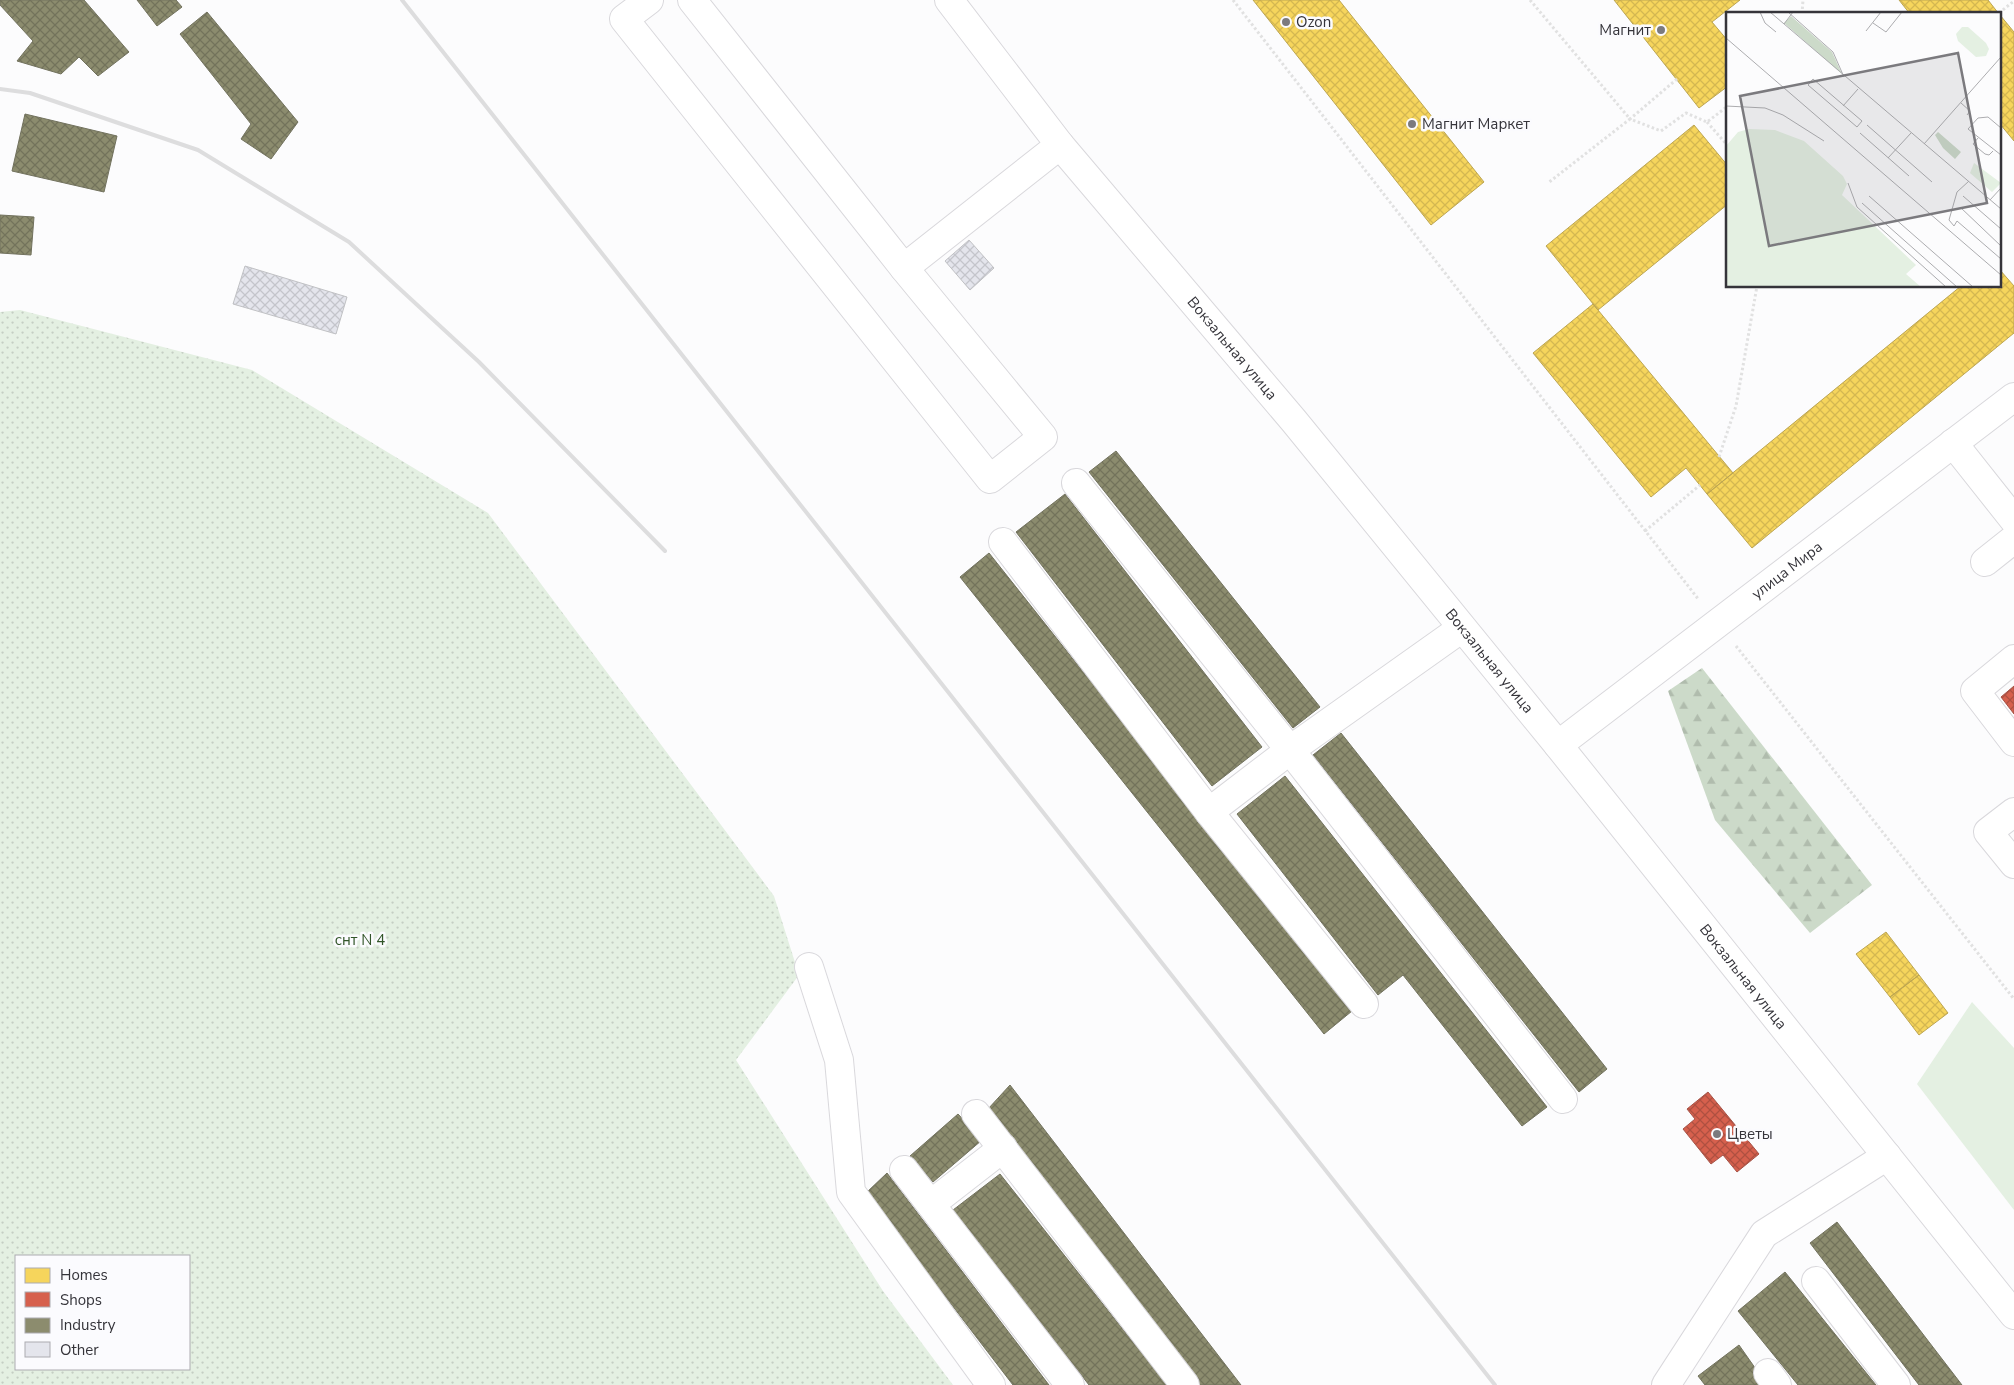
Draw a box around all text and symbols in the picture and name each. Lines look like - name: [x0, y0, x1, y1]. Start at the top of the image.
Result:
- place label: Ozon: [1296, 12, 1331, 32]
- inset map: [1726, 12, 2002, 288]
- marker: Ozon: [1280, 16, 1292, 28]
- place label: Магнит: [1599, 20, 1651, 40]
- marker: Магнит: [1655, 24, 1667, 36]
- place label: Магнит Маркет: [1422, 114, 1530, 134]
- marker: Магнит Маркет: [1406, 118, 1418, 130]
- street label: Вокзальная улица: [1183, 292, 1282, 404]
- street label: улица Мира: [1747, 537, 1827, 604]
- street label: Вокзальная улица: [1441, 604, 1538, 717]
- street label: Вокзальная улица: [1695, 920, 1792, 1033]
- park label: снт N 4: [335, 930, 385, 950]
- place label: Цветы: [1727, 1124, 1773, 1144]
- marker: Цветы: [1711, 1128, 1723, 1140]
- legend: [15, 1255, 190, 1370]
- text: Homes: [60, 1265, 108, 1285]
- text: Shops: [60, 1290, 102, 1310]
- text: Industry: [60, 1315, 116, 1335]
- text: Other: [60, 1340, 99, 1360]

